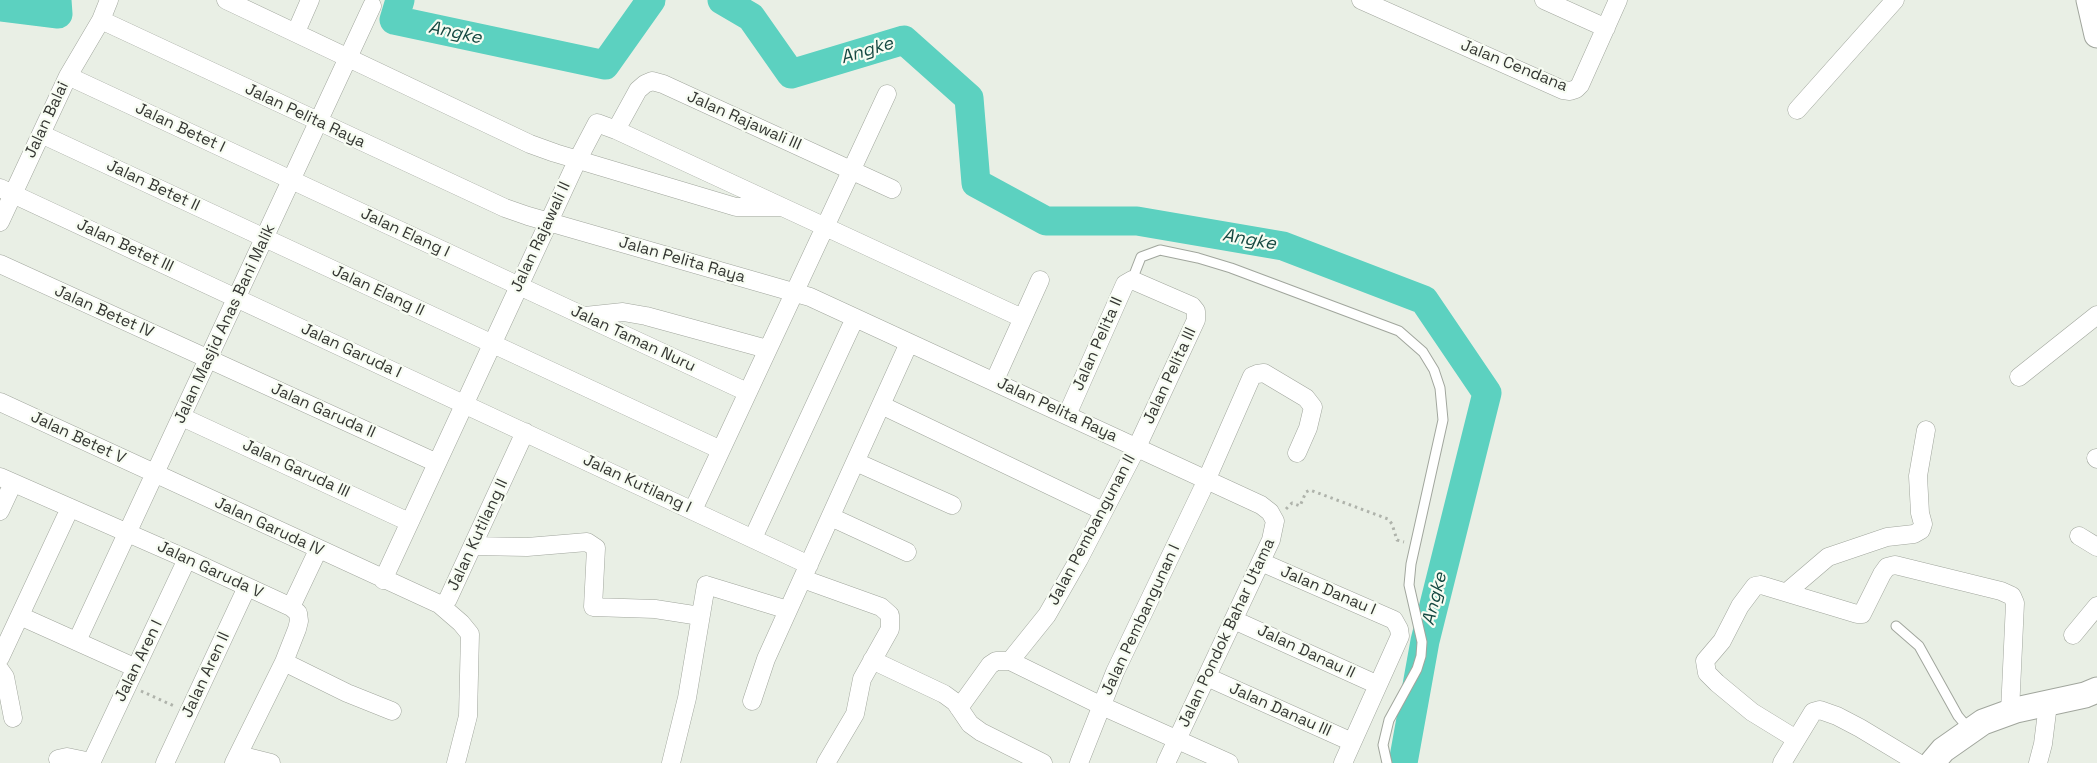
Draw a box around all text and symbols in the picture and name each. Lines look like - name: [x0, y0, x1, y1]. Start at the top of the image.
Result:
- water label: Angke: [426, 17, 484, 49]
- water label: Angke: [838, 33, 896, 69]
- street label: Jalan Cendana: [1458, 36, 1570, 96]
- street label: Jalan Balai: [21, 79, 73, 161]
- street label: Jalan Pelita Raya: [242, 80, 368, 152]
- street label: Jalan Rajawali III: [684, 87, 804, 155]
- street label: Jalan Betet I: [132, 99, 228, 157]
- street label: Jalan Betet II: [103, 156, 203, 216]
- street label: Jalan Rajawali II: [507, 179, 575, 295]
- street label: Jalan Elang I: [358, 204, 452, 262]
- street label: Jalan Betet III: [74, 215, 176, 277]
- street label: Jalan Masjid Anas Bani Malik: [170, 221, 280, 427]
- water label: Angke: [1221, 225, 1277, 255]
- street label: Jalan Pelita Raya: [617, 233, 747, 287]
- street label: Jalan Elang II: [329, 261, 427, 321]
- street label: Jalan Betet IV: [51, 282, 157, 342]
- street label: Jalan Pelita II: [1069, 294, 1127, 394]
- street label: Jalan Taman Nuru: [567, 302, 699, 376]
- street label: Jalan Garuda I: [298, 319, 404, 383]
- street label: Jalan Pelita III: [1139, 325, 1201, 427]
- street label: Jalan Pelita Raya: [994, 374, 1120, 446]
- street label: Jalan Garuda II: [268, 379, 378, 443]
- street label: Jalan Betet V: [27, 408, 129, 468]
- street label: Jalan Garuda III: [239, 436, 353, 502]
- street label: Jalan Kutilang I: [580, 451, 694, 517]
- street label: Jalan Pembangunan II: [1044, 451, 1140, 609]
- street label: Jalan Kutilang II: [444, 476, 512, 594]
- street label: Jalan Garuda IV: [211, 493, 327, 561]
- street label: Jalan Pondok Bahar Utama: [1175, 535, 1279, 731]
- street label: Jalan Garuda V: [154, 537, 266, 603]
- street label: Jalan Pembangunan I: [1098, 542, 1184, 698]
- street label: Jalan Danau I: [1277, 562, 1379, 620]
- water label: Angke: [1418, 570, 1452, 628]
- street label: Jalan Aren I: [111, 617, 167, 705]
- street label: Jalan Danau II: [1254, 621, 1358, 683]
- street label: Jalan Aren II: [178, 629, 234, 721]
- street label: Jalan Danau III: [1226, 679, 1334, 741]

